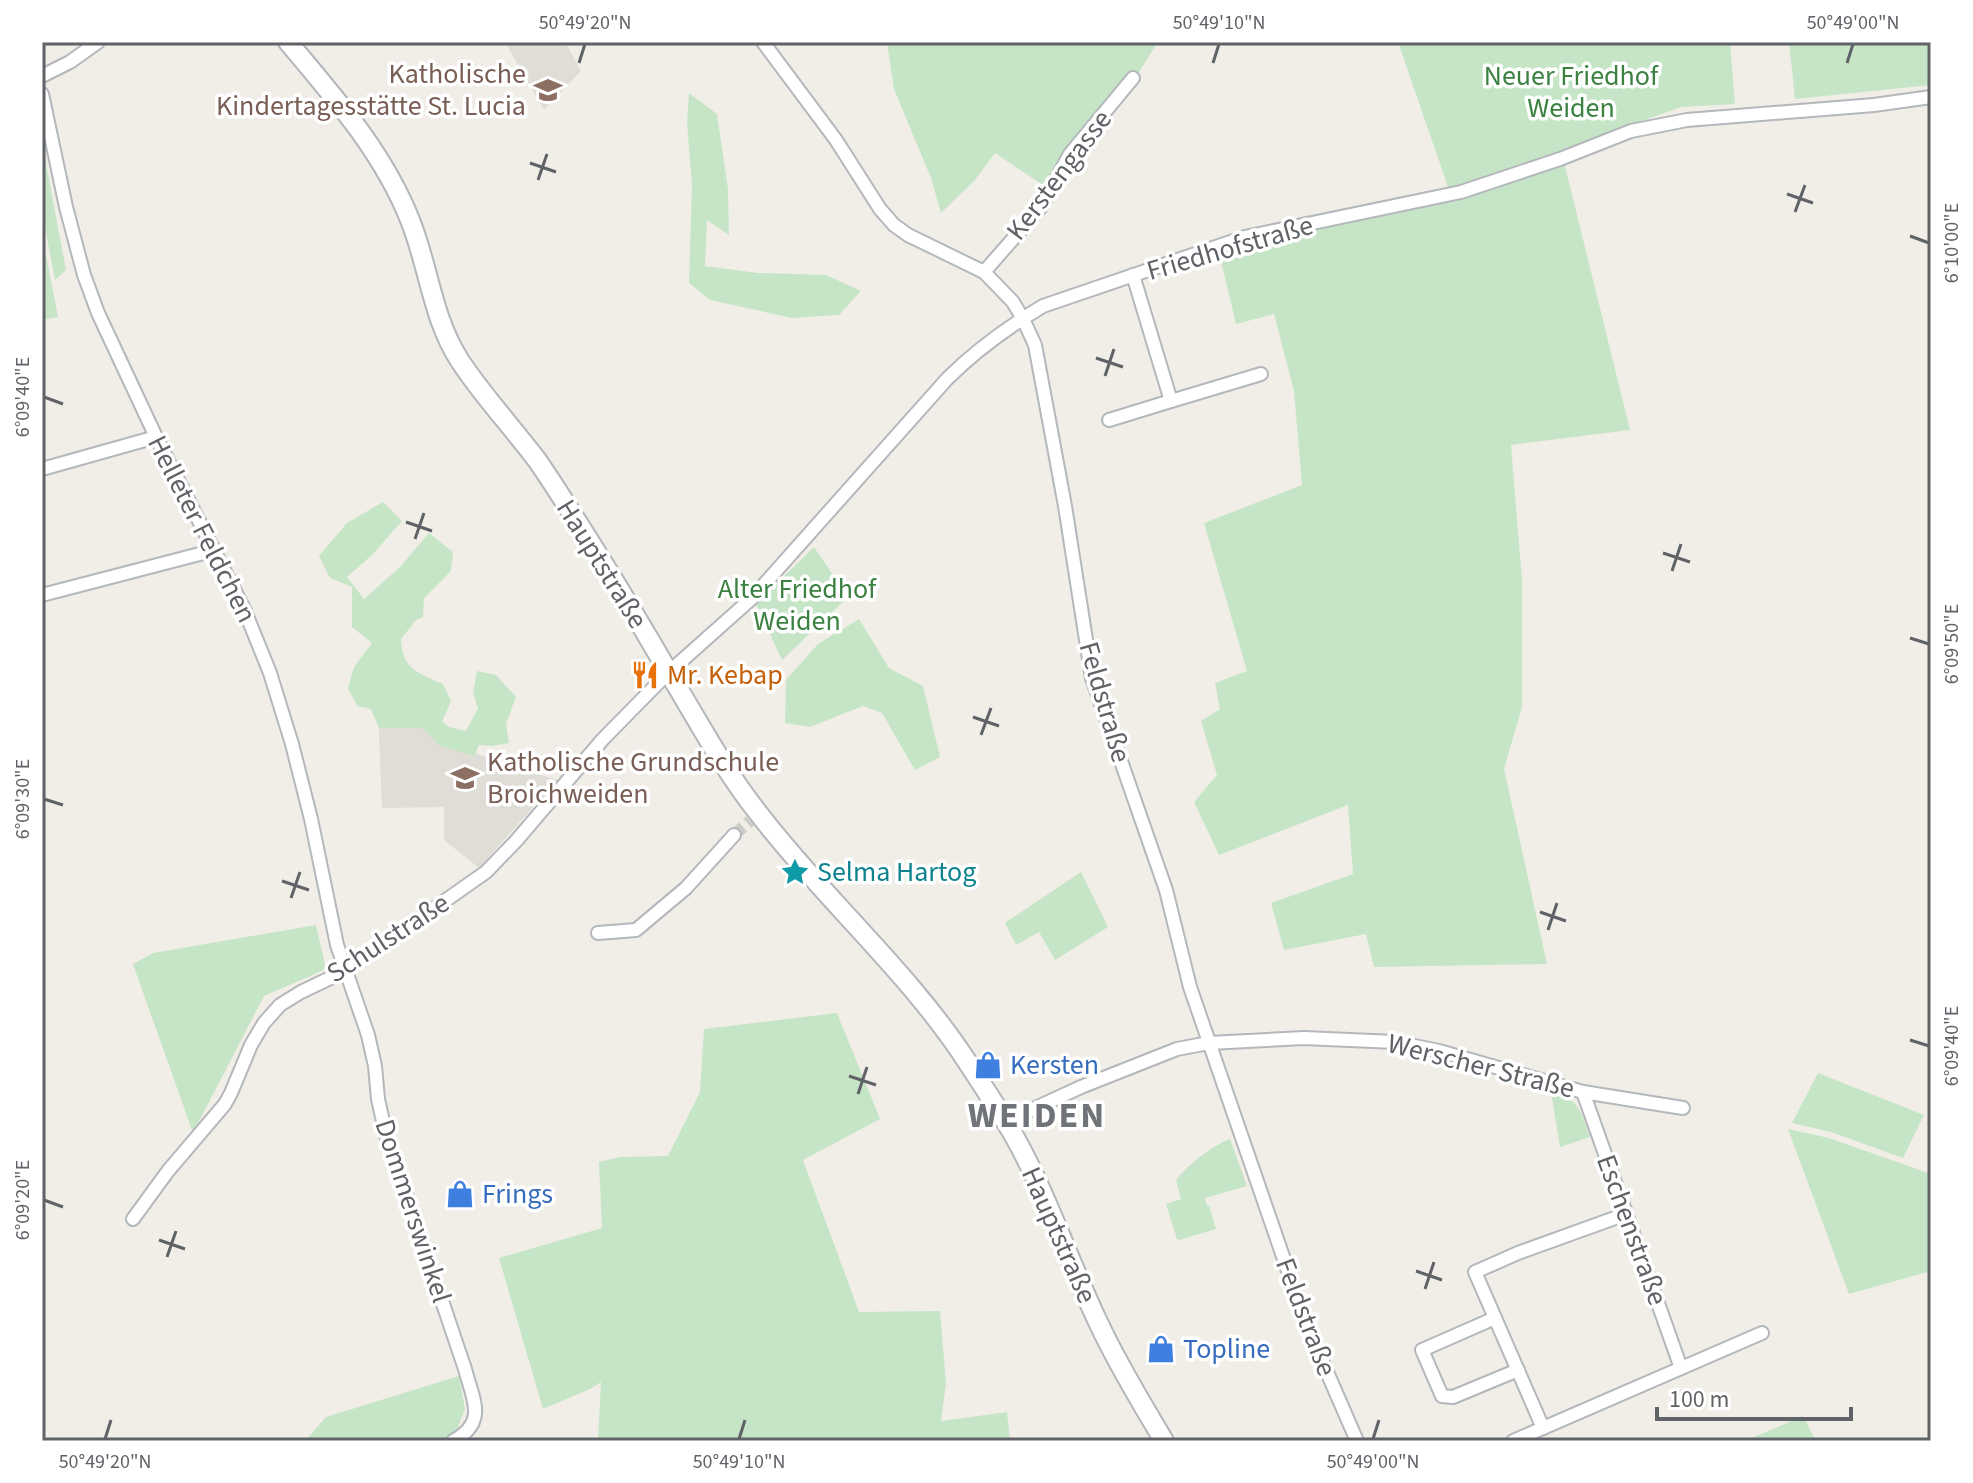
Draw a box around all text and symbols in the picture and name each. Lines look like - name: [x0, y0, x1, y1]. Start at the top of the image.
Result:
- text: 50°49'20"N: [539, 9, 631, 37]
- text: 50°49'10"N: [1173, 9, 1265, 37]
- text: 50°49'00"N: [1807, 9, 1899, 37]
- place label: Katholische Kindertagesstätte St. Lucia: [216, 54, 526, 126]
- park label: Neuer Friedhof Weiden: [1484, 56, 1659, 128]
- school or university icon: Katholische Kindertagesstätte St. Lucia: [533, 75, 563, 105]
- street label: Kerstengasse: [997, 101, 1121, 249]
- text: 6°10'00"E: [1938, 203, 1966, 283]
- street label: Friedhofstraße: [1142, 205, 1318, 291]
- text: 6°09'40"E: [9, 357, 37, 437]
- street label: Helleter Feldchen: [138, 428, 266, 630]
- street label: Hauptstraße: [546, 492, 658, 636]
- park label: Alter Friedhof Weiden: [718, 569, 877, 641]
- text: 6°09'50"E: [1938, 604, 1966, 684]
- street label: Feldstraße: [1069, 637, 1141, 767]
- place label: Mr. Kebap: [667, 655, 783, 695]
- restaurant icon: Mr. Kebap: [630, 660, 660, 690]
- place label: Katholische Grundschule Broichweiden: [487, 742, 779, 814]
- text: 6°09'30"E: [9, 759, 37, 839]
- school or university icon: Katholische Grundschule Broichweiden: [450, 763, 480, 793]
- place label: Selma Hartog: [817, 852, 976, 892]
- place icon: Selma Hartog: [780, 857, 810, 887]
- street label: Schulstraße: [319, 883, 457, 993]
- text: 6°09'40"E: [1938, 1006, 1966, 1086]
- street label: Werscher Straße: [1383, 1023, 1579, 1109]
- place label: Kersten: [1010, 1045, 1099, 1085]
- shop icon: Kersten: [973, 1050, 1003, 1080]
- district label: WEIDEN: [968, 1090, 1106, 1141]
- street label: Dommerswinkel: [365, 1114, 461, 1308]
- street label: Eschenstraße: [1586, 1149, 1678, 1311]
- text: 6°09'20"E: [9, 1160, 37, 1240]
- street label: Hauptstraße: [1011, 1160, 1107, 1310]
- place label: Frings: [482, 1174, 553, 1214]
- shop icon: Frings: [445, 1179, 475, 1209]
- street label: Feldstraße: [1265, 1252, 1347, 1382]
- place label: Topline: [1183, 1329, 1270, 1369]
- shop icon: Topline: [1146, 1334, 1176, 1364]
- scale bar: [1657, 1371, 1851, 1421]
- text: 100 m: [1669, 1382, 1729, 1417]
- text: 50°49'20"N: [59, 1448, 151, 1476]
- text: 50°49'10"N: [693, 1448, 785, 1476]
- text: 50°49'00"N: [1327, 1448, 1419, 1476]

